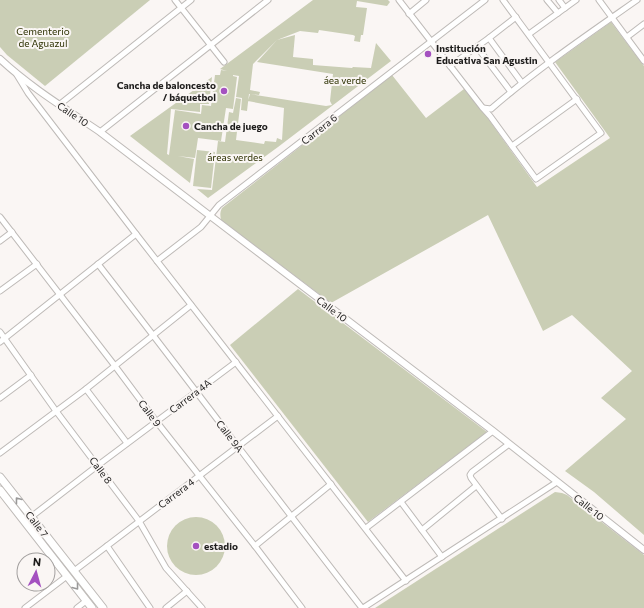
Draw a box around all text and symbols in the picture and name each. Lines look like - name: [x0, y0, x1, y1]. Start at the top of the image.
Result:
- park label: Cementerio de Aguazul: [16, 25, 70, 49]
- place label: Institución Educativa San Agustin: [436, 42, 538, 66]
- marker: Institución Educativa San Agustin: [423, 49, 433, 59]
- park label: áea verde: [324, 74, 366, 86]
- place label: Cancha de baloncesto / báquetbol: [117, 79, 216, 103]
- marker: Cancha de baloncesto / báquetbol: [219, 86, 229, 96]
- street label: Calle 10: [55, 99, 91, 129]
- street label: Carrera 6: [299, 111, 339, 147]
- place label: Cancha de juego: [194, 120, 268, 132]
- marker: Cancha de juego: [181, 121, 191, 131]
- park label: áreas verdes: [207, 151, 263, 163]
- street label: Calle 10: [314, 294, 350, 324]
- street label: Carrera 4A: [167, 376, 213, 416]
- street label: Calle 9: [136, 397, 164, 429]
- street label: Calle 9A: [214, 418, 246, 454]
- street label: Calle 8: [87, 454, 115, 486]
- street label: Carrera 4: [156, 476, 196, 510]
- street label: Calle 10: [571, 491, 607, 523]
- one-way arrow: [16, 498, 23, 505]
- street label: Calle 7: [23, 509, 51, 539]
- place label: estadio: [204, 540, 238, 552]
- marker: estadio: [191, 541, 201, 551]
- north arrow: [16, 552, 56, 592]
- text: N: [32, 555, 42, 568]
- one-way arrow: [71, 582, 78, 589]

